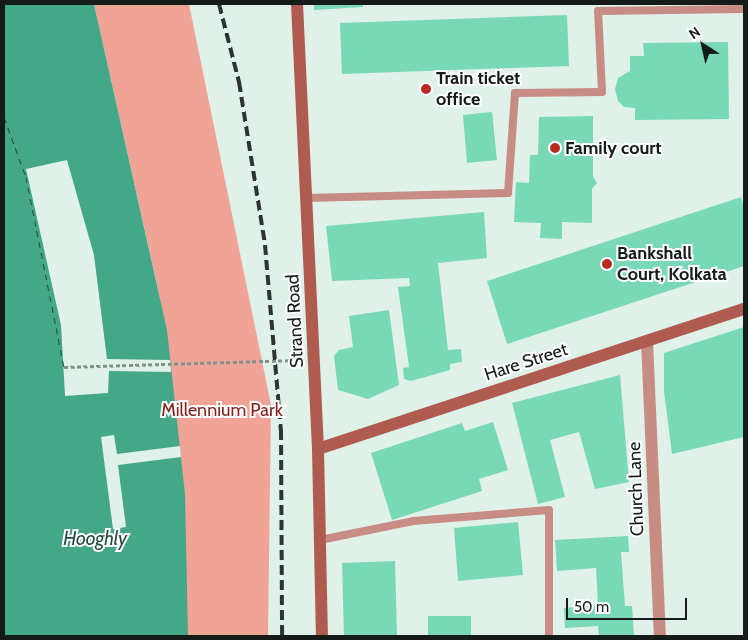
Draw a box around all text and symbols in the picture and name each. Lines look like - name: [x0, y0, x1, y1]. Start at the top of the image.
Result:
- north arrow: [678, 20, 728, 70]
- text: N: [685, 22, 704, 43]
- place label: Train ticket office: [436, 68, 520, 110]
- marker: Train ticket office: [420, 83, 432, 95]
- place label: Family court: [565, 137, 661, 159]
- marker: Family court: [549, 142, 561, 154]
- place label: Bankshall Court, Kolkata: [617, 243, 727, 286]
- marker: Bankshall Court, Kolkata: [601, 258, 613, 270]
- street label: Strand Road: [282, 274, 308, 368]
- street label: Hare Street: [482, 338, 570, 386]
- park label: Millennium Park: [161, 399, 283, 421]
- street label: Church Lane: [624, 441, 648, 537]
- water label: Hooghly: [63, 528, 127, 550]
- scale bar: [568, 588, 689, 620]
- text: 50 m: [574, 598, 609, 616]

